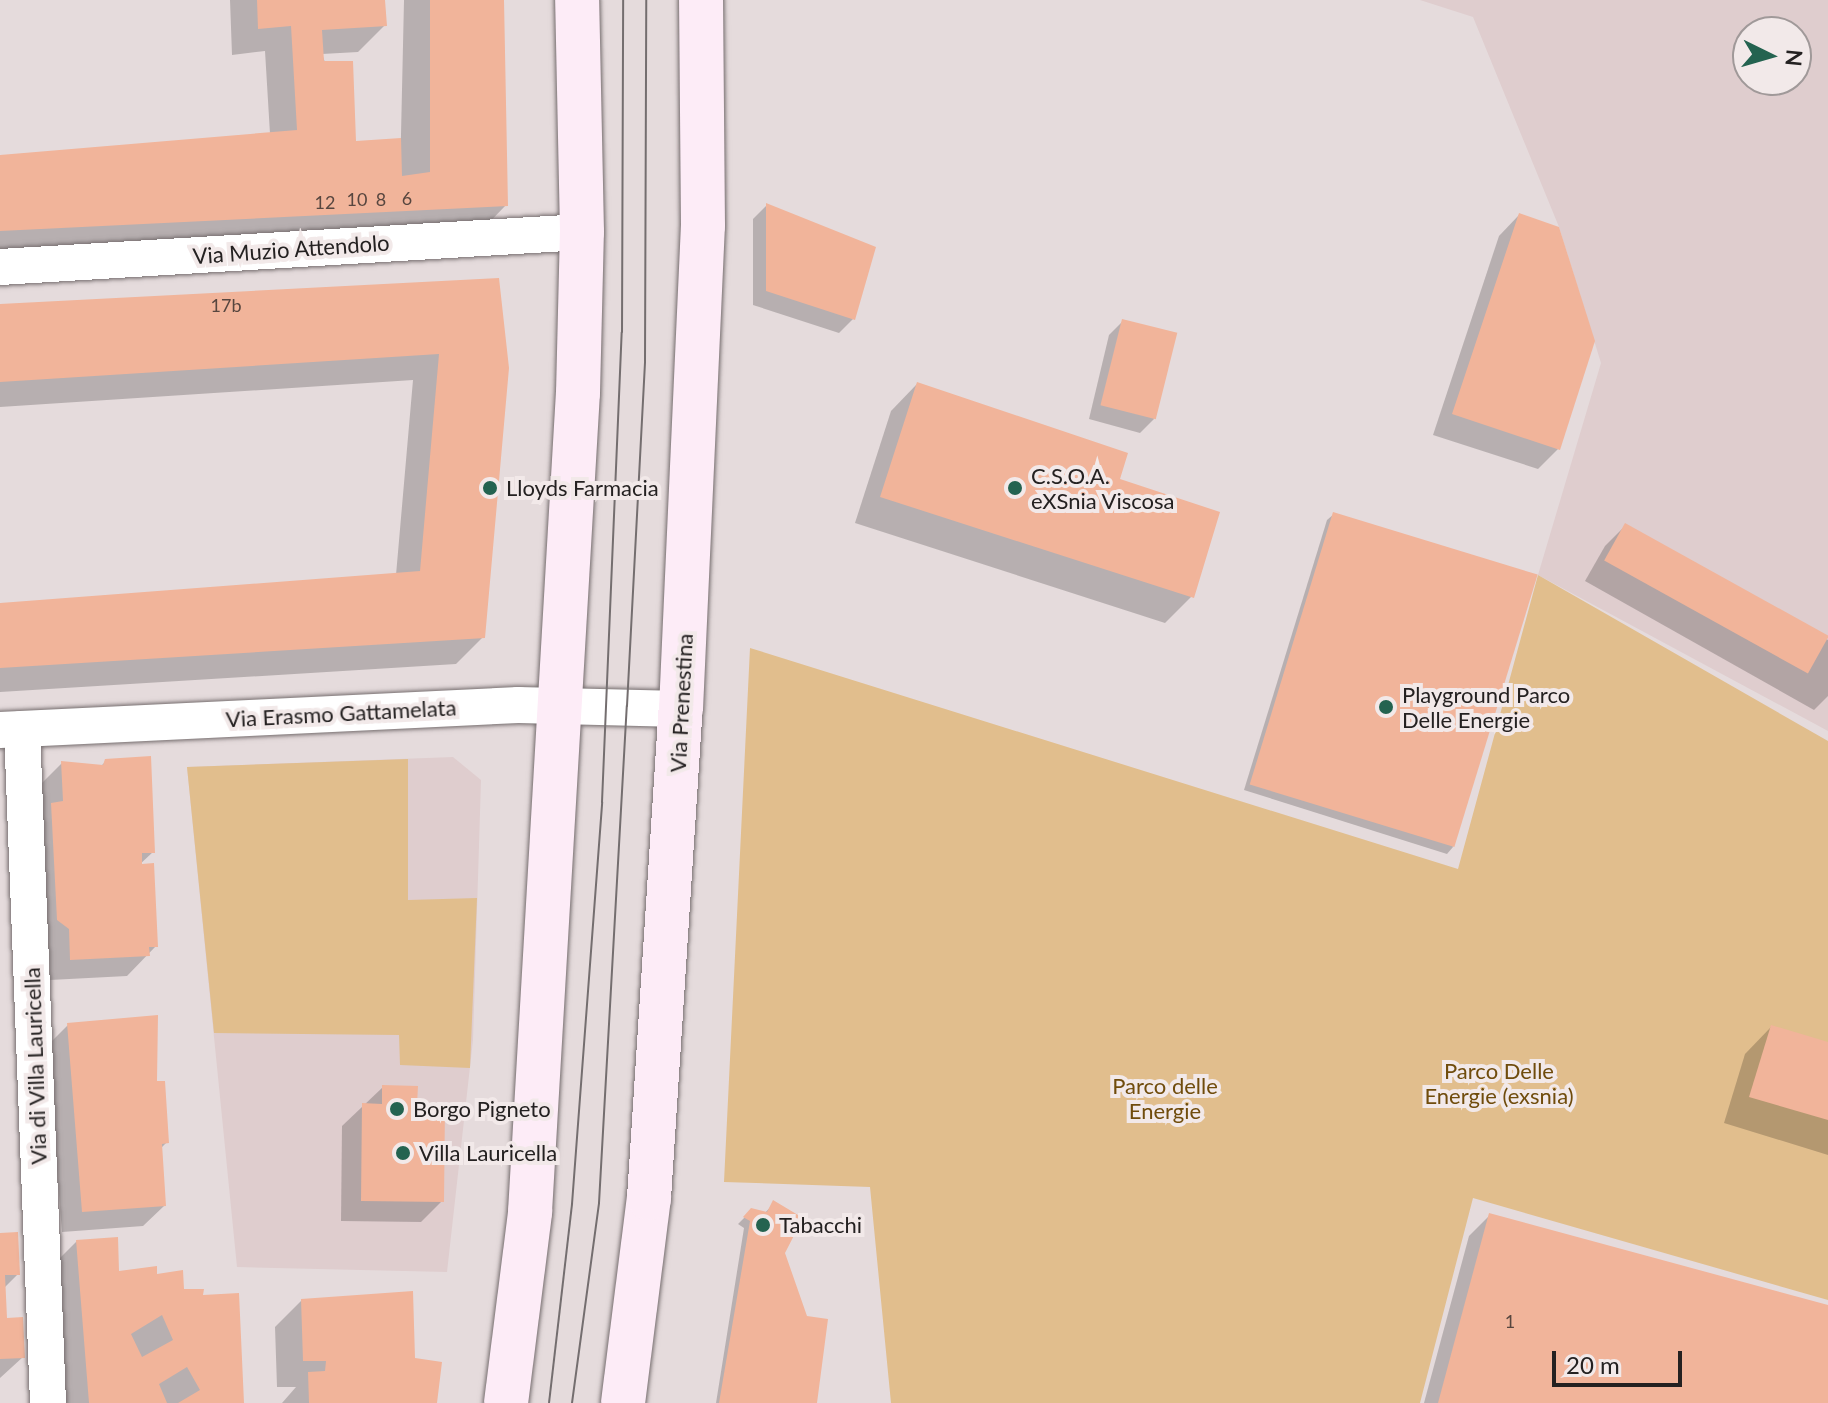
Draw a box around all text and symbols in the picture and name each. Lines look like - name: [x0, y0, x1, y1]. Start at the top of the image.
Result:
- north arrow: [1732, 16, 1812, 96]
- text: N: [1780, 48, 1809, 68]
- house number: 6: [402, 187, 412, 209]
- house number: 10: [347, 188, 367, 210]
- house number: 8: [376, 188, 386, 210]
- house number: 12: [315, 191, 335, 213]
- street label: Via Muzio Attendolo: [191, 229, 391, 269]
- house number: 17b: [211, 294, 241, 316]
- place label: C.S.O.A. eXSnia Viscosa: [1031, 462, 1175, 514]
- place label: Lloyds Farmacia: [506, 475, 659, 501]
- marker: Lloyds Farmacia: [481, 479, 499, 497]
- marker: C.S.O.A. eXSnia Viscosa: [1006, 479, 1024, 497]
- street label: Via Prenestina: [664, 633, 698, 773]
- place label: Playground Parco Delle Energie: [1402, 681, 1570, 732]
- street label: Via Erasmo Gattamelata: [225, 694, 457, 732]
- marker: Playground Parco Delle Energie: [1377, 698, 1395, 716]
- street label: Via di Villa Lauricella: [18, 967, 52, 1165]
- park label: Parco Delle Energie (exsnia): [1424, 1057, 1574, 1108]
- park label: Parco delle Energie: [1112, 1072, 1218, 1124]
- place label: Borgo Pigneto: [413, 1096, 551, 1122]
- marker: Borgo Pigneto: [388, 1100, 406, 1118]
- place label: Villa Lauricella: [419, 1140, 557, 1166]
- marker: Villa Lauricella: [394, 1144, 412, 1162]
- place label: Tabacchi: [779, 1212, 862, 1238]
- marker: Tabacchi: [754, 1216, 772, 1234]
- house number: 1: [1505, 1310, 1515, 1332]
- scale bar: [1556, 1335, 1686, 1385]
- text: 20 m: [1566, 1350, 1620, 1379]

